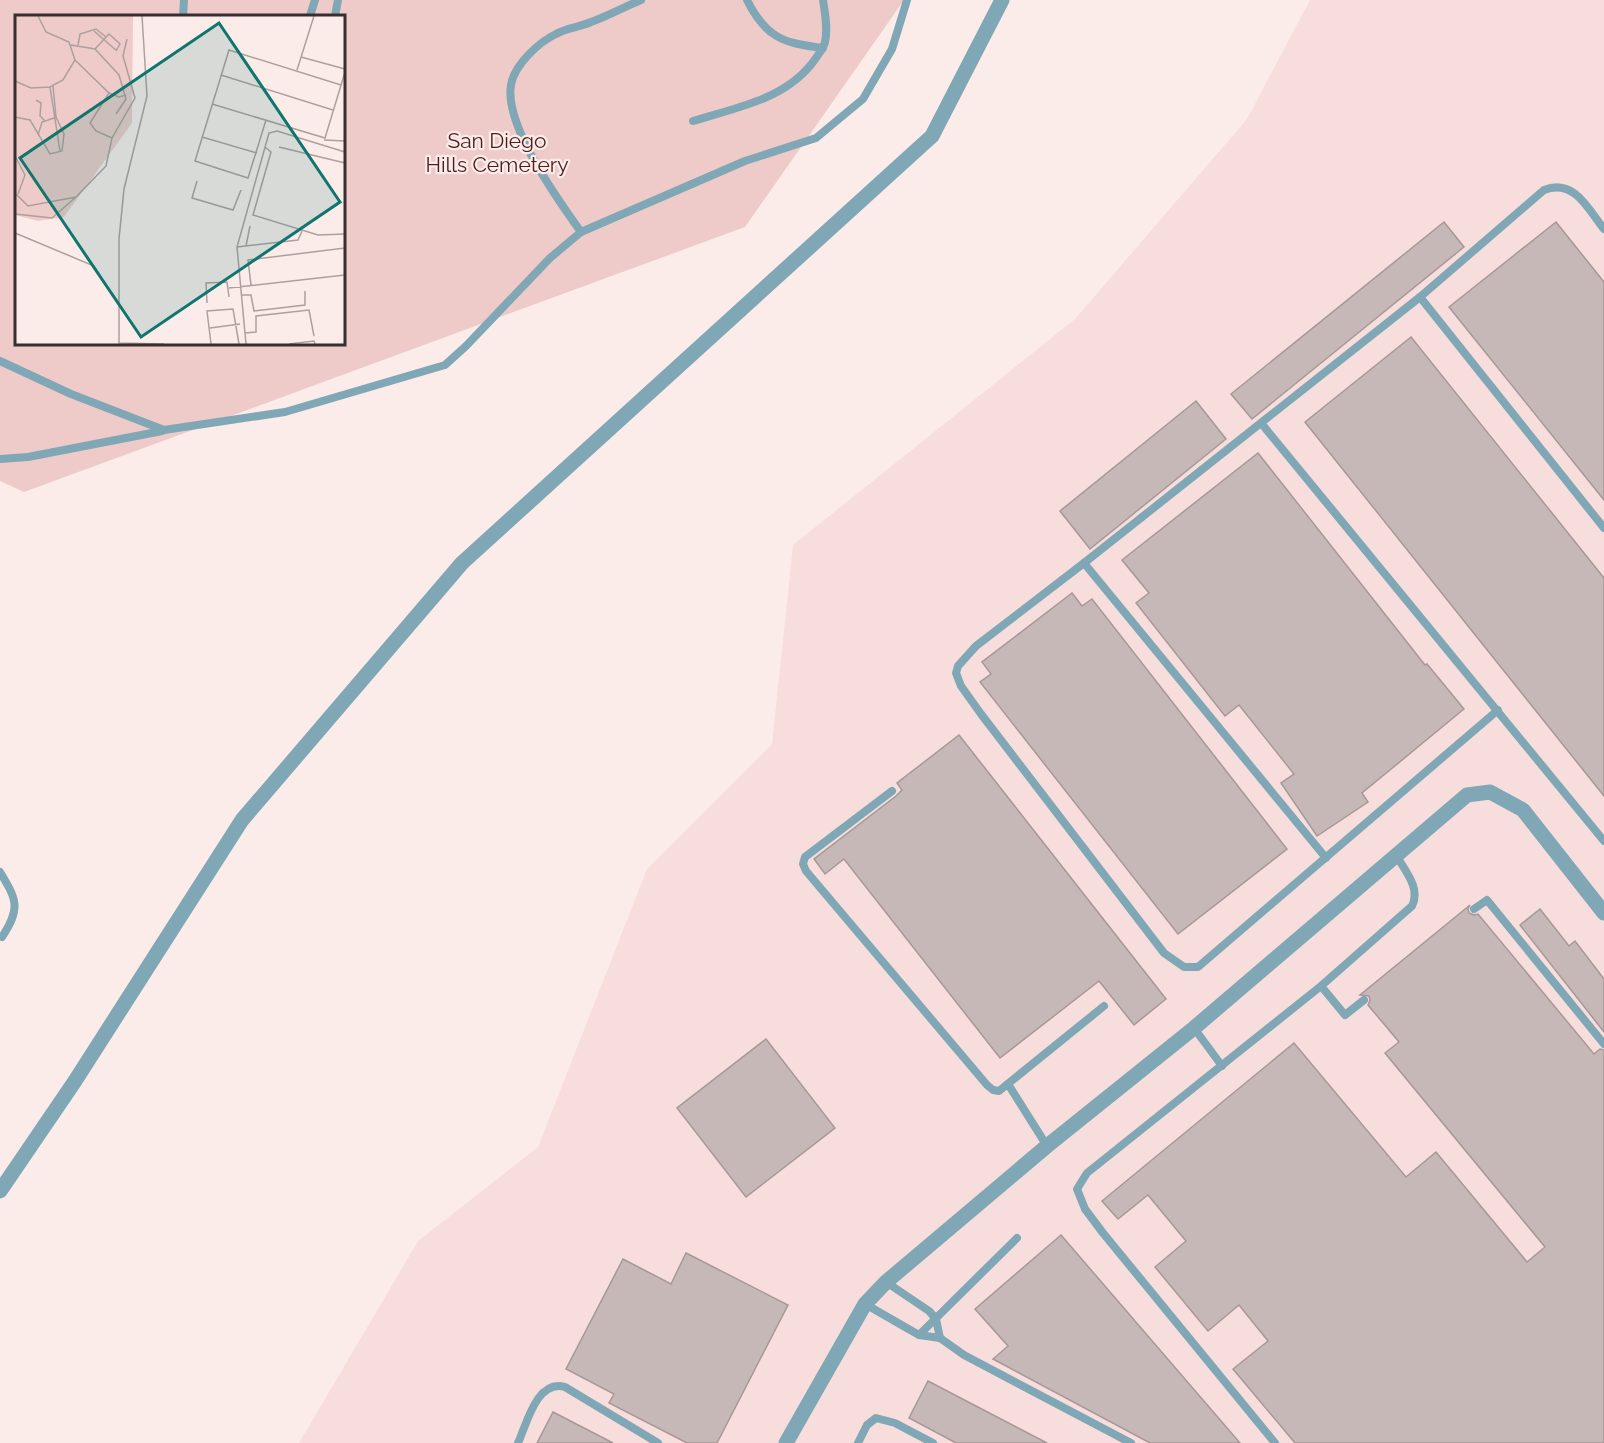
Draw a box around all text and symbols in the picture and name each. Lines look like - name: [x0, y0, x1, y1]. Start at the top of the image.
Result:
- inset map: [15, 15, 345, 345]
- park label: San Diego Hills Cemetery: [425, 128, 569, 177]

